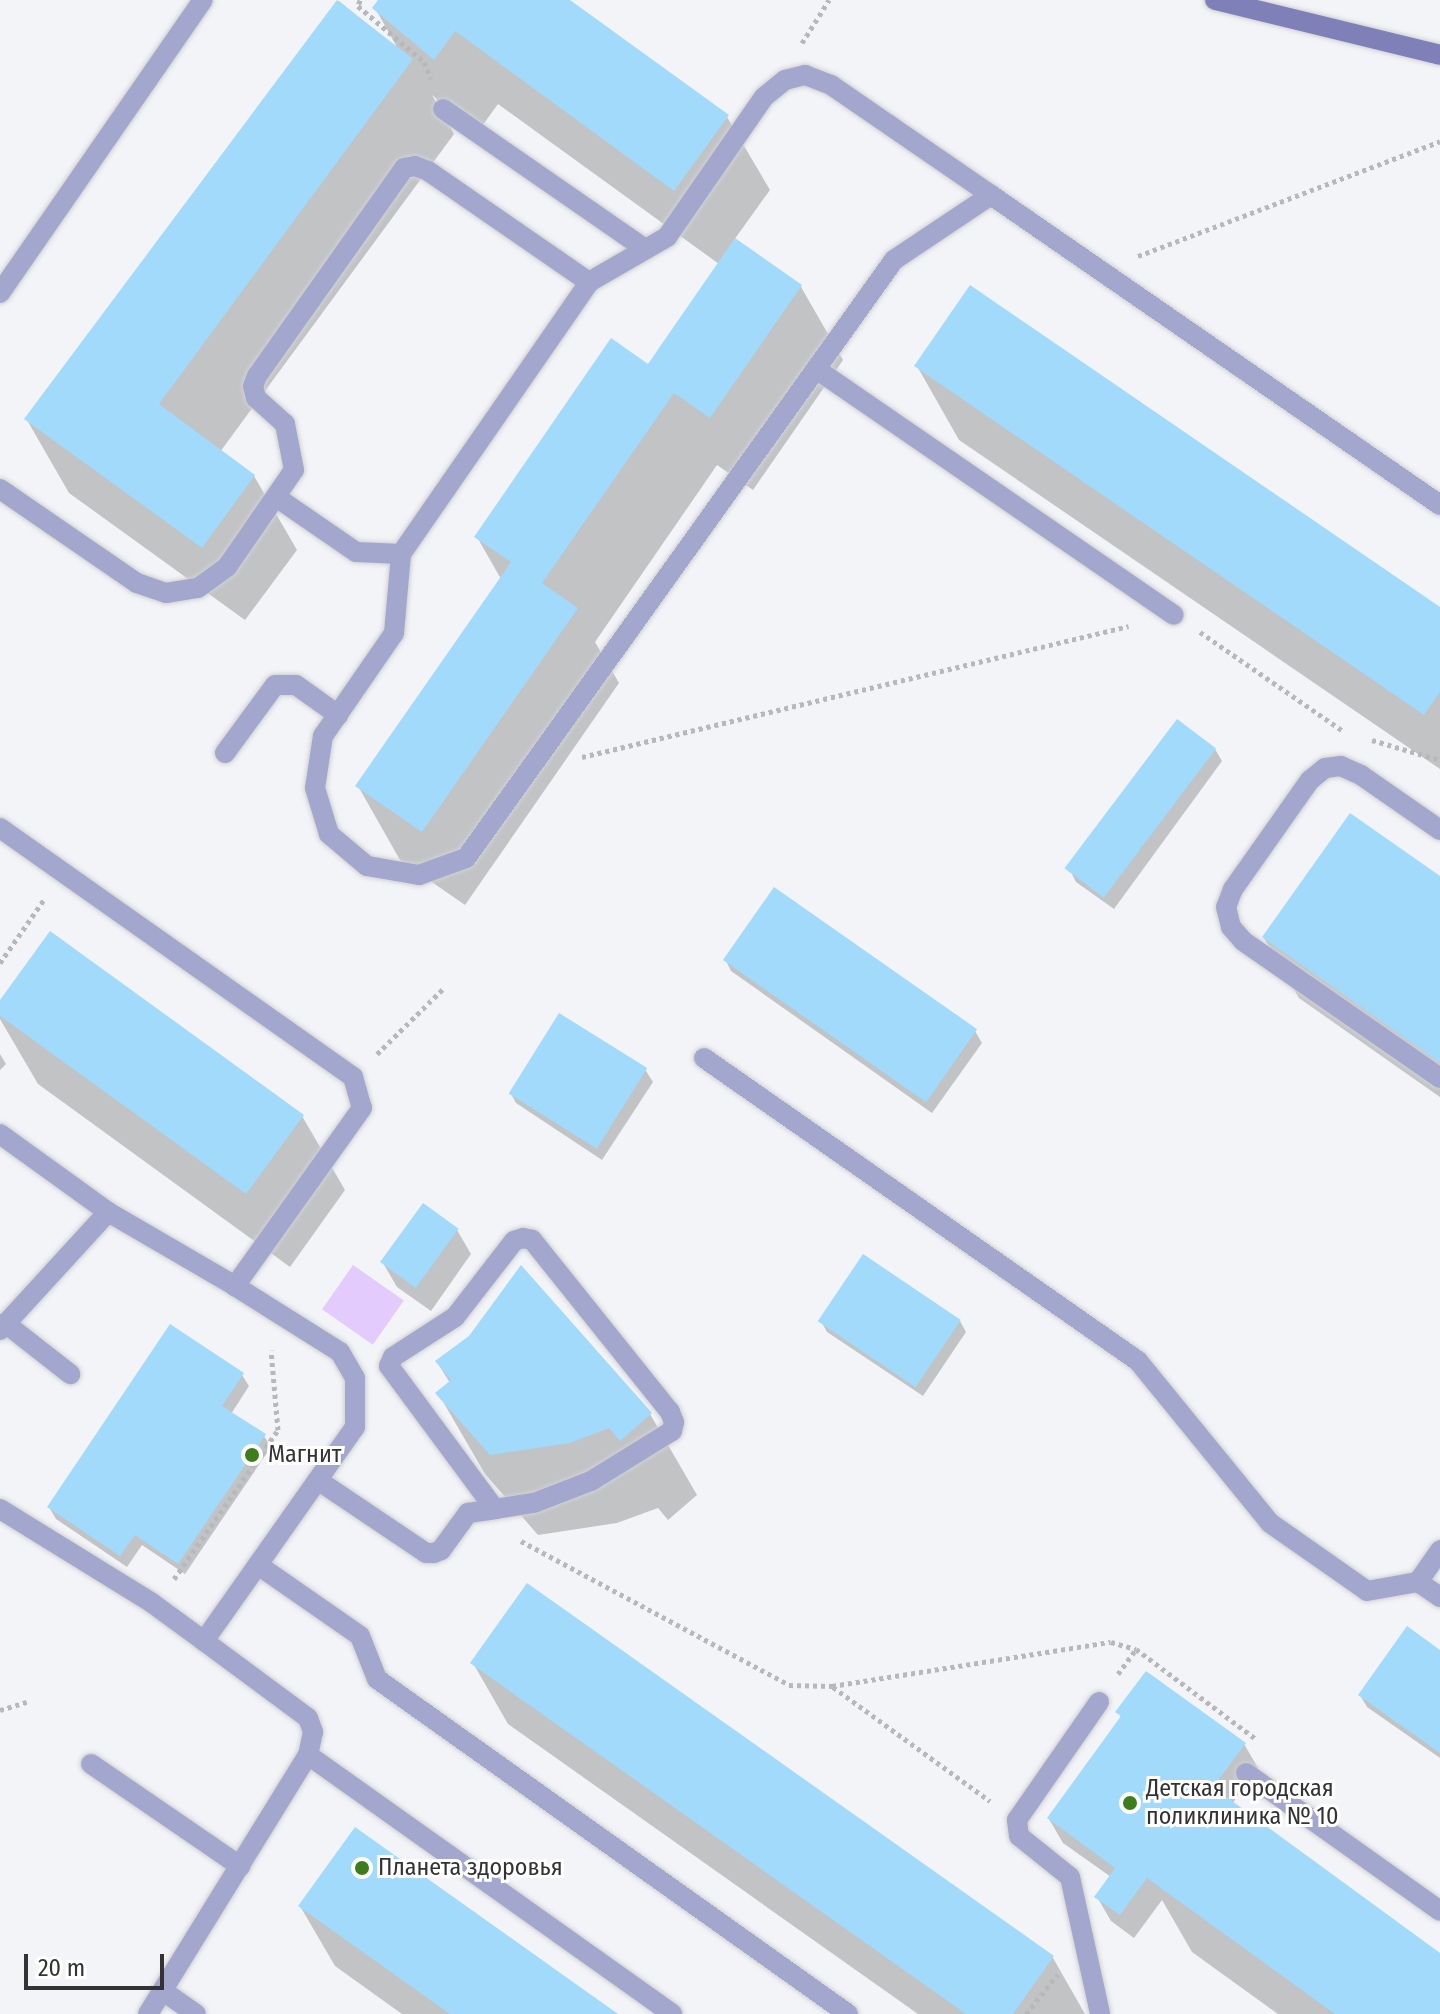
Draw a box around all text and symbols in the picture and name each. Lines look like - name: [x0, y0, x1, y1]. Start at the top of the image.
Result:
- place label: Магнит: [268, 1441, 342, 1469]
- marker: Магнит: [243, 1446, 261, 1464]
- place label: Детская городская поликлиника № 10: [1146, 1775, 1338, 1831]
- marker: Детская городская поликлиника № 10: [1121, 1794, 1139, 1812]
- place label: Планета здоровья: [378, 1854, 563, 1882]
- marker: Планета здоровья: [353, 1859, 371, 1877]
- scale bar: [28, 1938, 168, 1988]
- text: 20 m: [38, 1954, 85, 1982]

